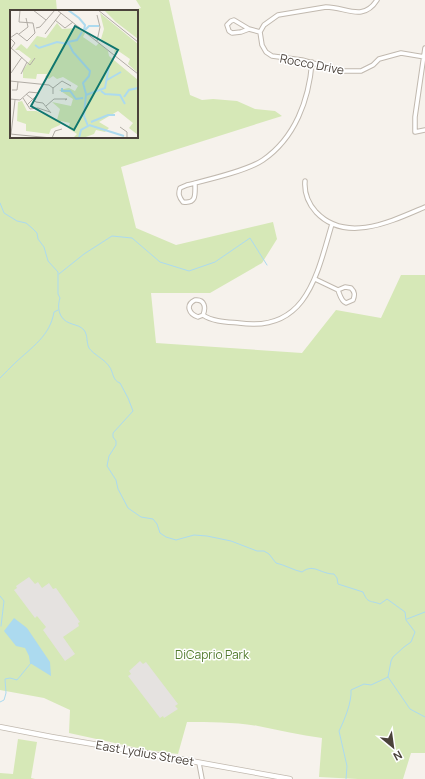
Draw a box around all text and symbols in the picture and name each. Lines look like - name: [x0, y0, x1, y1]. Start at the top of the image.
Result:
- inset map: [10, 10, 138, 138]
- street label: Rocco Drive: [278, 49, 346, 79]
- park label: DiCaprio Park: [175, 646, 250, 663]
- north arrow: [373, 727, 413, 767]
- street label: East Lydius Street: [94, 736, 196, 770]
- text: N: [391, 748, 405, 765]

